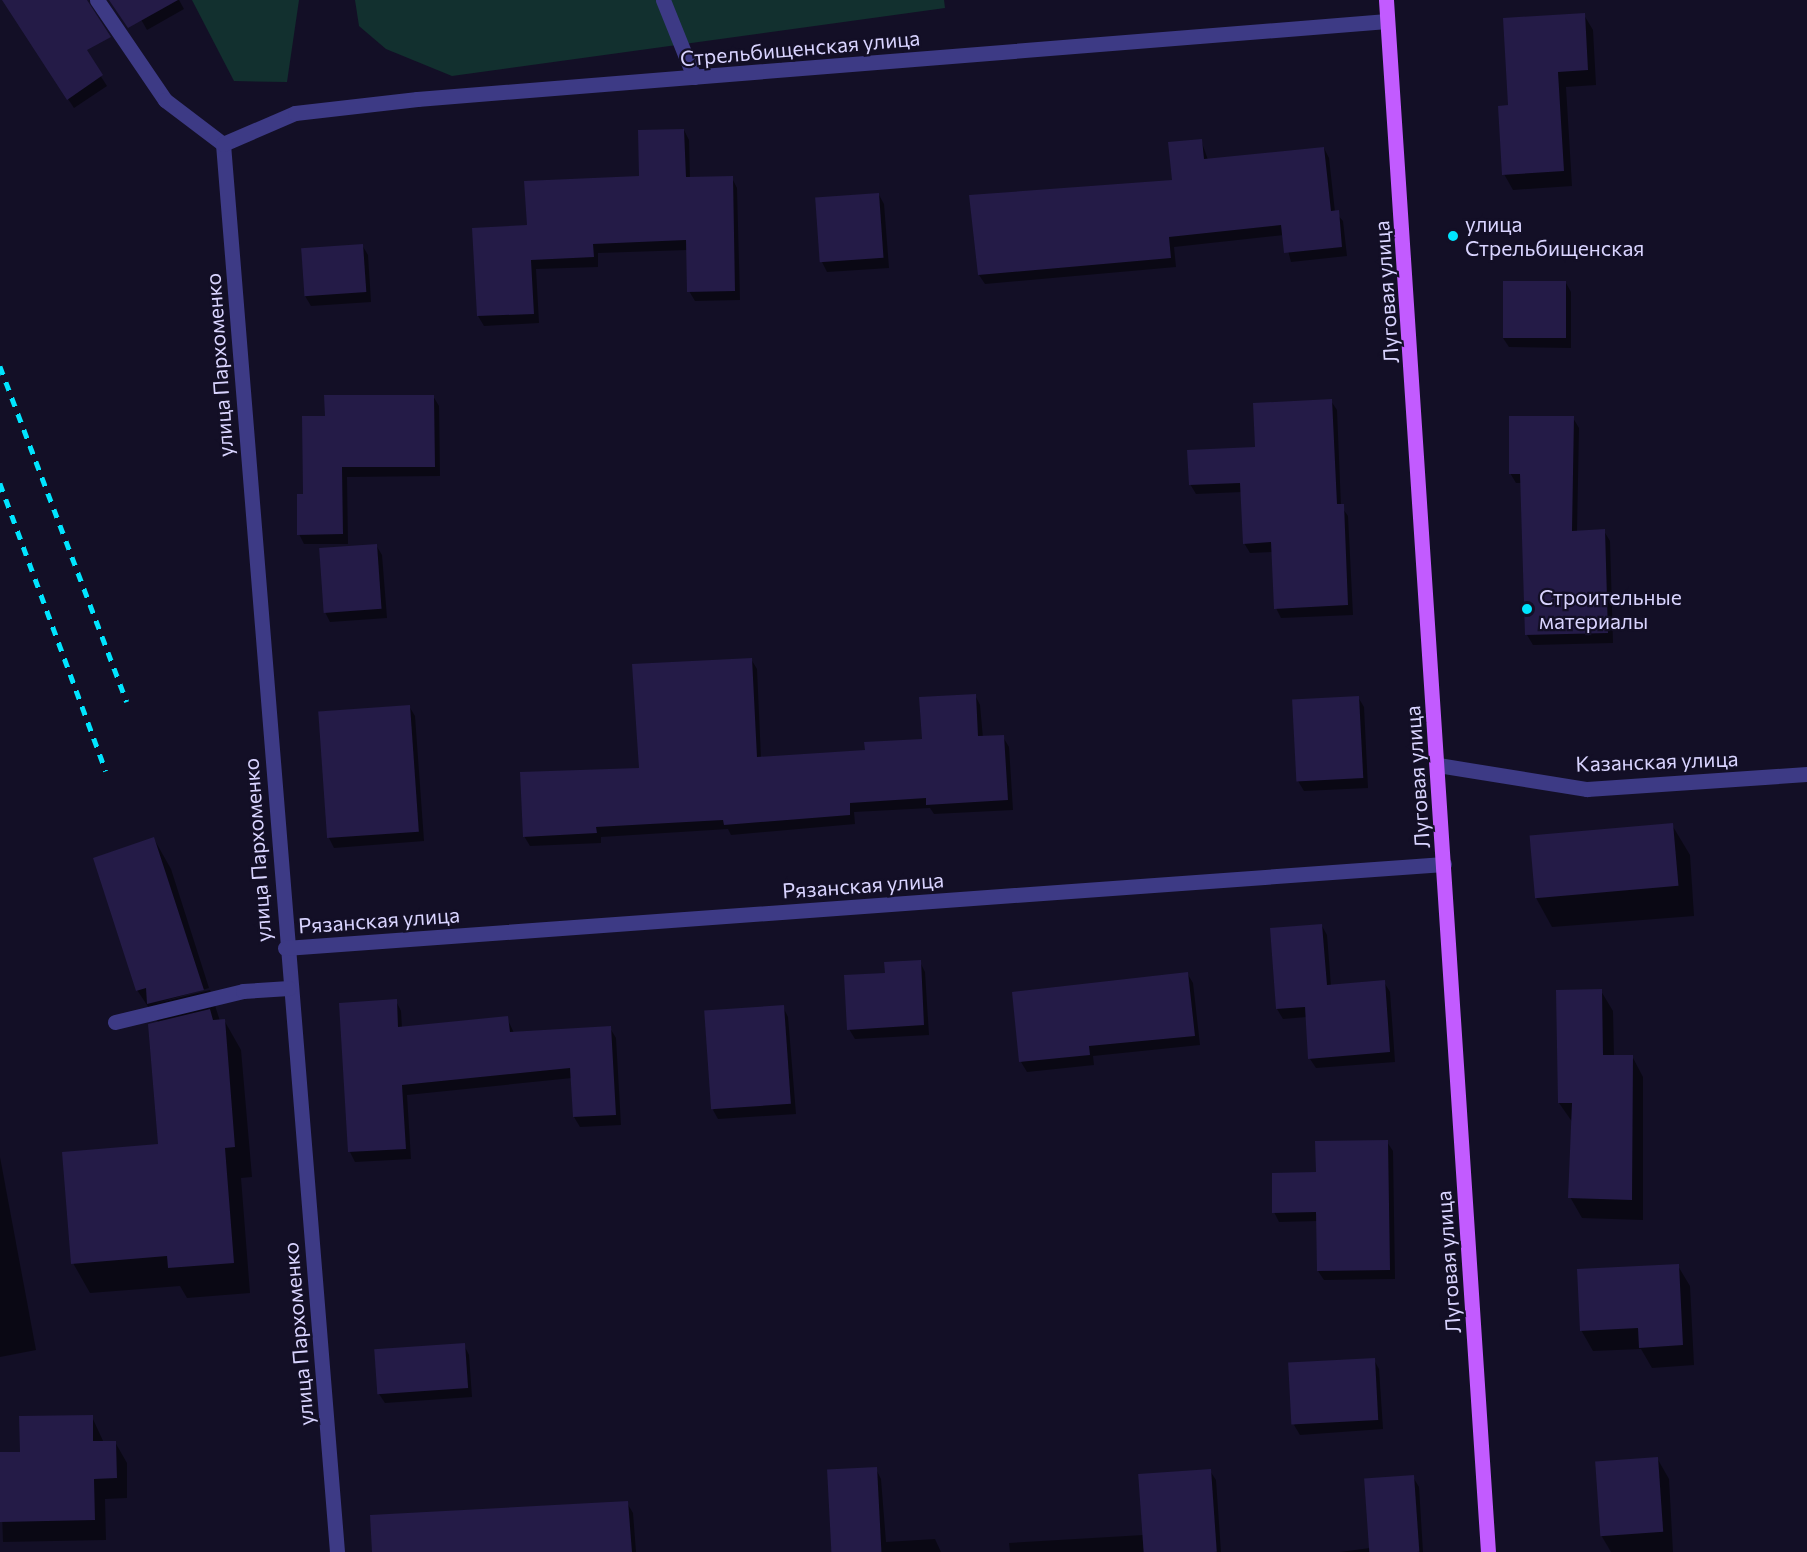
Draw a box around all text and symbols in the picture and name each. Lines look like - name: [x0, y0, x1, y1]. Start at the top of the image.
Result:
- street label: Стрельбищенская улица: [679, 25, 921, 71]
- place label: улица Стрельбищенская: [1465, 211, 1644, 261]
- street label: Луговая улица: [1368, 220, 1404, 364]
- marker: улица Стрельбищенская: [1446, 229, 1460, 243]
- street label: улица Пархоменко: [200, 272, 238, 458]
- place label: Строительные материалы: [1539, 584, 1682, 634]
- marker: Строительные материалы: [1520, 602, 1534, 616]
- street label: Луговая улица: [1399, 705, 1435, 849]
- street label: Казанская улица: [1575, 746, 1739, 776]
- street label: улица Пархоменко: [238, 757, 276, 943]
- street label: Рязанская улица: [781, 867, 945, 903]
- street label: Рязанская улица: [297, 902, 461, 938]
- street label: Луговая улица: [1430, 1190, 1466, 1334]
- street label: улица Пархоменко: [277, 1241, 319, 1427]

